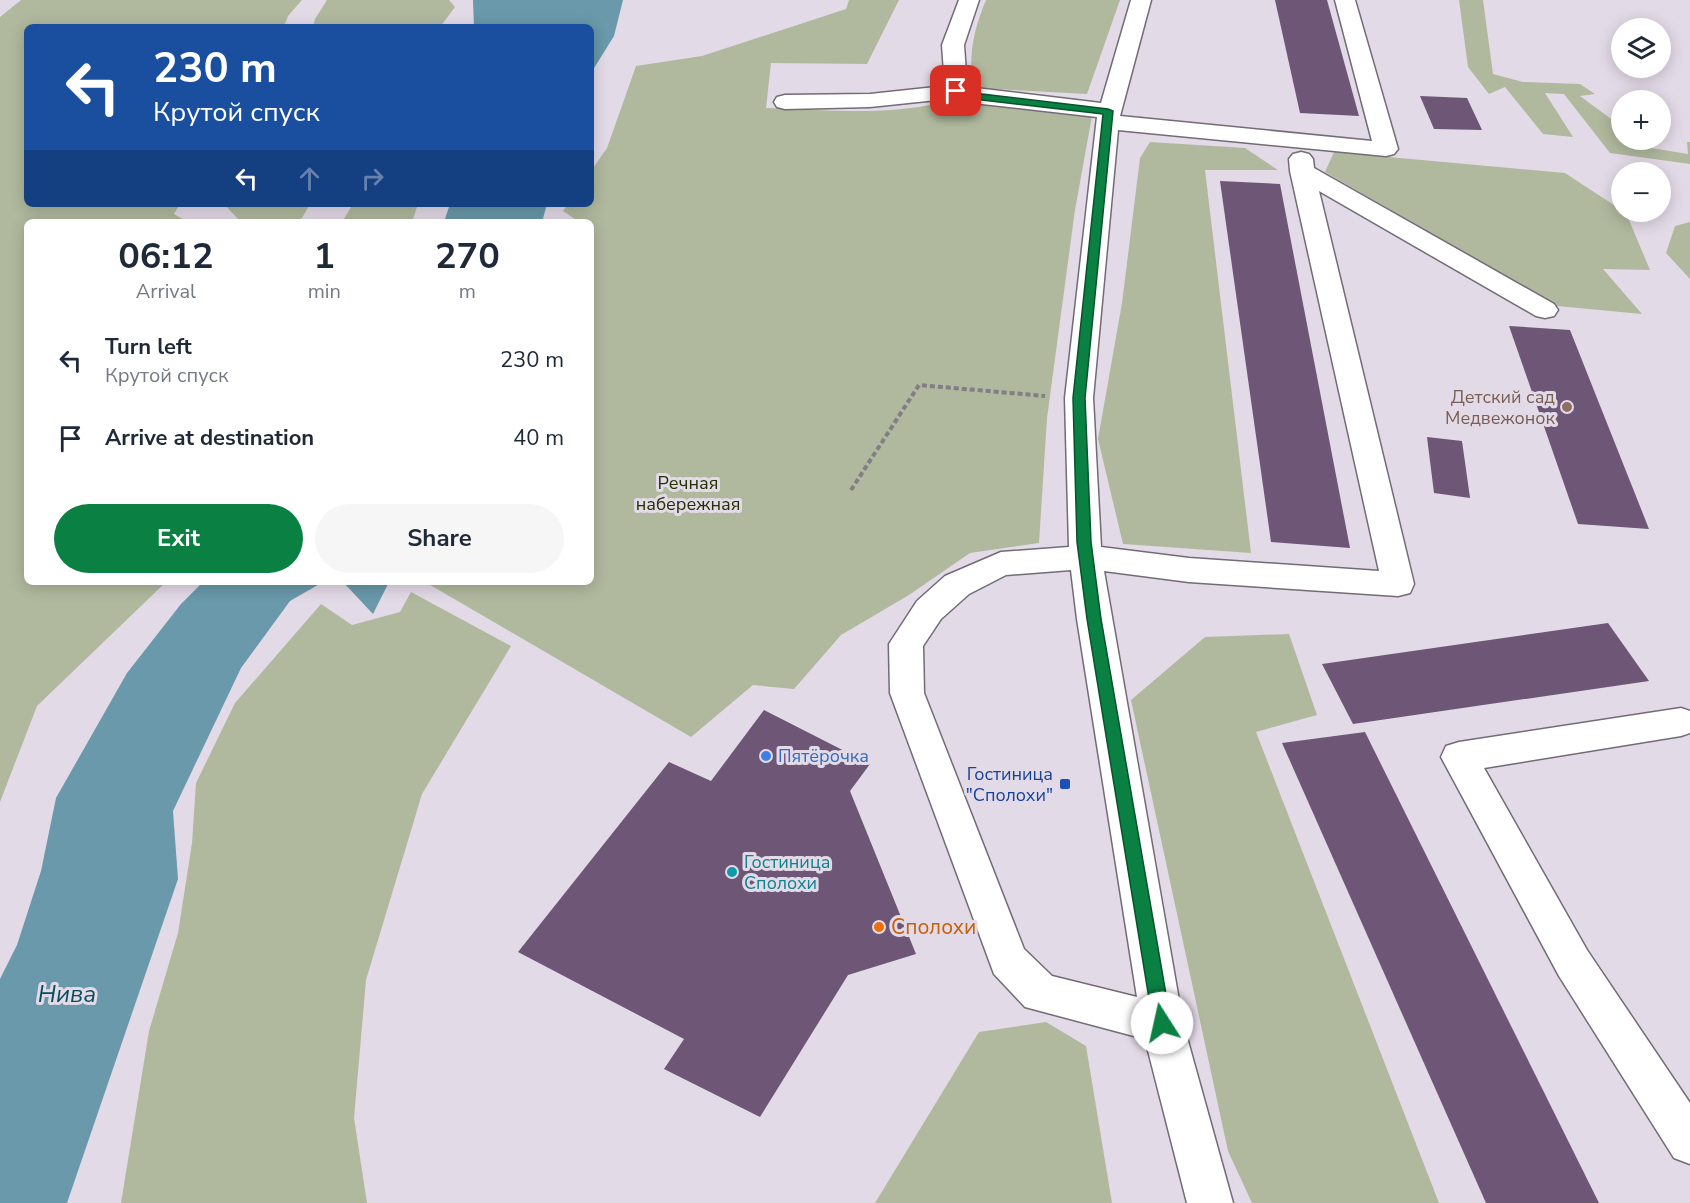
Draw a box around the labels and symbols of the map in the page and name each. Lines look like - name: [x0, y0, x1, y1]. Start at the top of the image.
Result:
- pin: [930, 65, 981, 116]
- place label: Детский сад Медвежонок: [1445, 385, 1556, 430]
- marker: Детский сад Медвежонок: [1560, 400, 1574, 414]
- park label: Речная набережная: [636, 471, 740, 516]
- place label: Пятёрочка: [778, 744, 869, 768]
- marker: Пятёрочка: [759, 749, 773, 763]
- place label: Гостиница "Сполохи": [966, 762, 1053, 807]
- marker: Гостиница "Сполохи": [1058, 777, 1072, 791]
- place label: Гостиница Сполохи: [744, 850, 830, 895]
- marker: Гостиница Сполохи: [725, 865, 739, 879]
- place label: Сполохи: [891, 913, 976, 941]
- marker: Сполохи: [872, 920, 886, 934]
- water label: Нива: [38, 978, 96, 1010]
- position arrow: [1130, 991, 1194, 1055]

